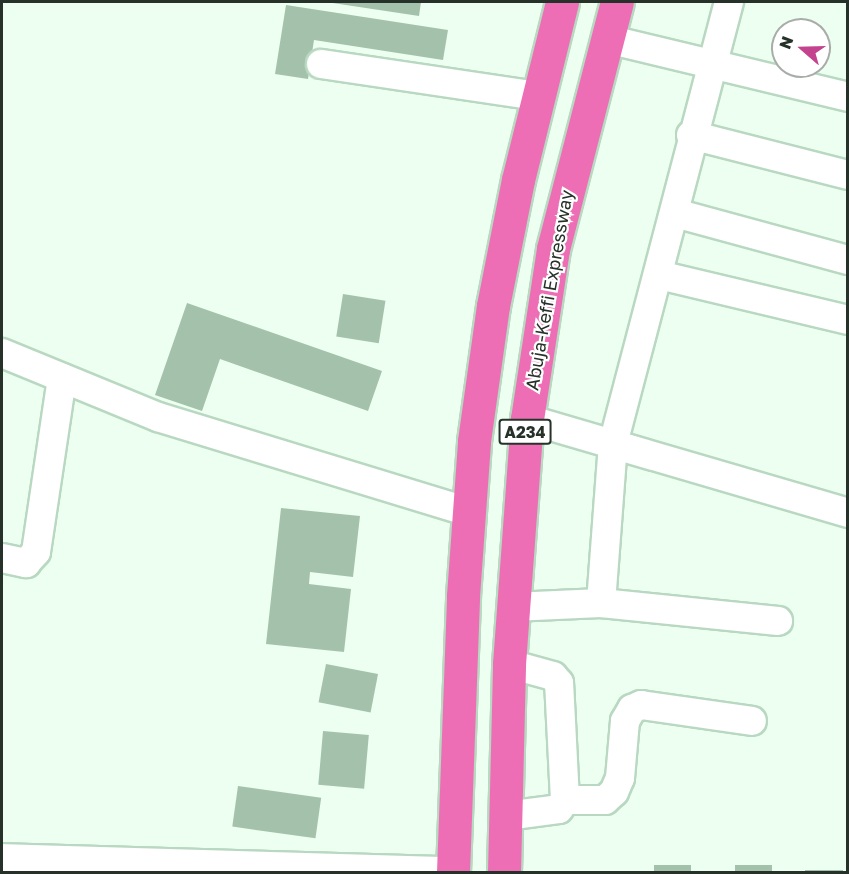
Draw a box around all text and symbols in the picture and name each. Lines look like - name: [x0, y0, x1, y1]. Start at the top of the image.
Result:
- north arrow: [771, 18, 831, 78]
- text: N: [774, 33, 797, 52]
- street label: Abuja-Keffi Expressway: [521, 188, 577, 392]
- road number: A234: [498, 419, 552, 445]

